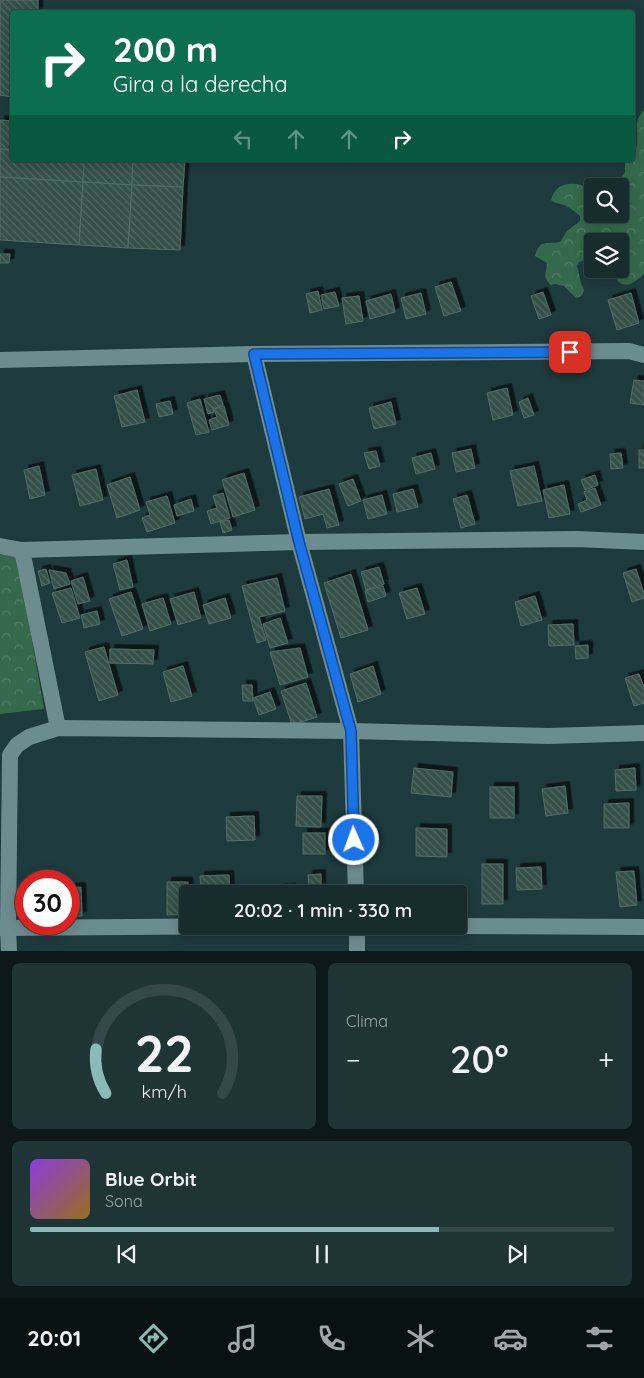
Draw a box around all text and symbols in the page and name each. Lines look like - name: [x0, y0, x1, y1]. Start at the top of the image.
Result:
- text: 200 m: [113, 27, 218, 71]
- icon: right: [30, 30, 95, 95]
- text: Gira a la derecha: [113, 70, 288, 98]
- icon: left: [229, 125, 257, 153]
- icon: ahead: [282, 125, 310, 153]
- icon: ahead: [335, 125, 363, 153]
- icon: right: [388, 125, 416, 153]
- map controls: [584, 178, 629, 278]
- button: search: [584, 178, 629, 223]
- button: layers: [584, 233, 629, 278]
- pin: [549, 331, 591, 373]
- icon: arrive: [556, 338, 584, 366]
- position arrow: [327, 813, 379, 865]
- speed limit sign: 30: [15, 870, 80, 935]
- text: 20:02 · 1 min · 330 m: [234, 898, 412, 922]
- text: Clima: [346, 1011, 388, 1031]
- text: 22: [134, 1020, 194, 1085]
- text: 20°: [450, 1035, 509, 1083]
- text: −: [346, 1042, 361, 1077]
- text: +: [598, 1042, 614, 1077]
- text: km/h: [141, 1080, 187, 1102]
- text: Blue Orbit: [105, 1167, 197, 1191]
- text: Sona: [105, 1191, 143, 1211]
- icon: previous: [113, 1240, 141, 1268]
- icon: pause: [308, 1240, 336, 1268]
- icon: next: [503, 1240, 531, 1268]
- icon: directions: [136, 1321, 171, 1356]
- icon: music: [225, 1321, 260, 1356]
- icon: phone: [314, 1321, 349, 1356]
- icon: climate: [403, 1321, 438, 1356]
- icon: car: [493, 1321, 528, 1356]
- icon: filters: [582, 1321, 617, 1356]
- text: 20:01: [27, 1324, 81, 1352]

